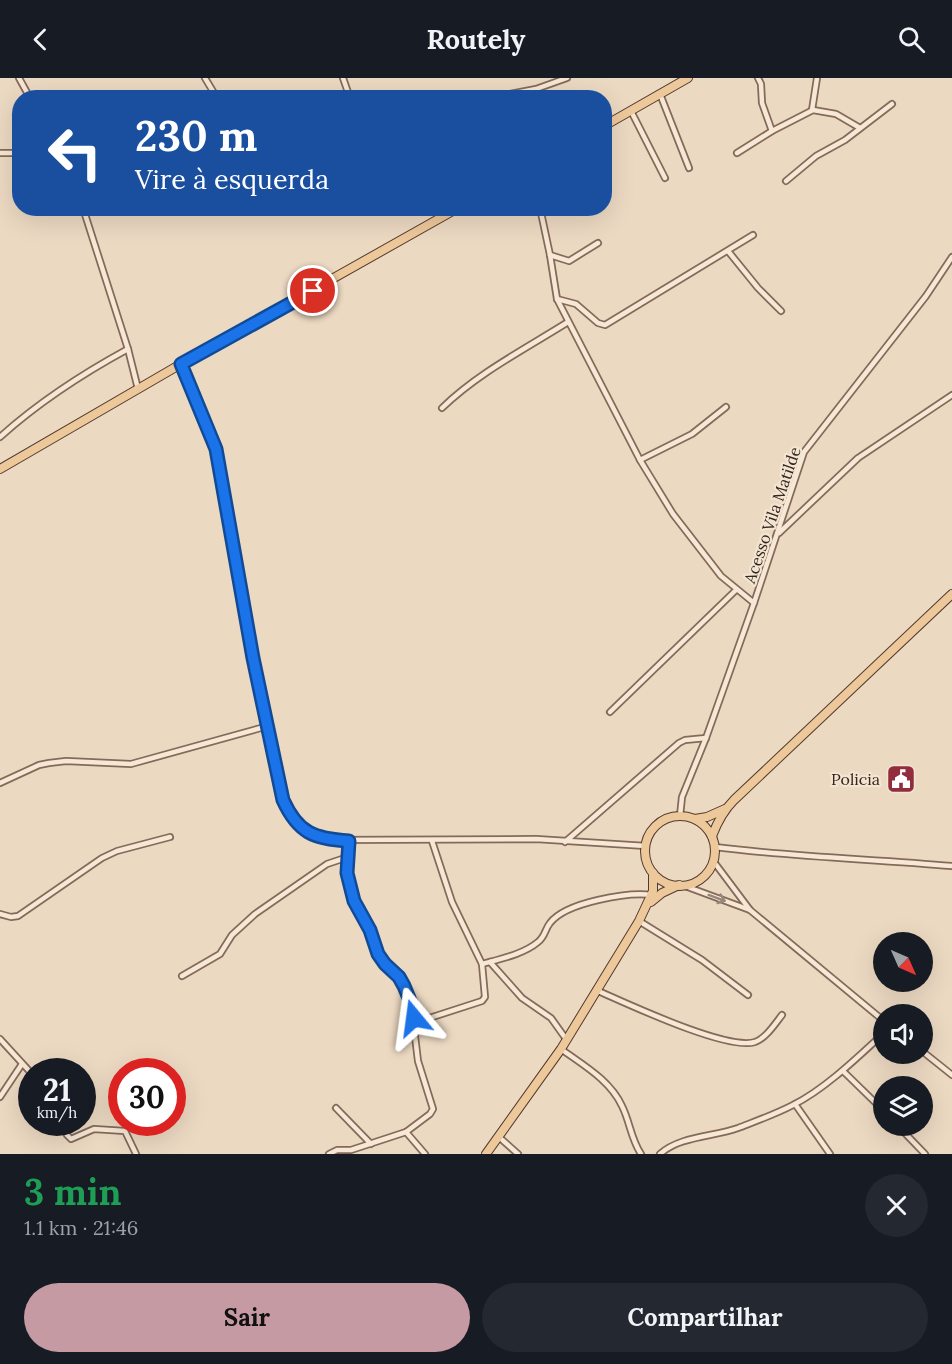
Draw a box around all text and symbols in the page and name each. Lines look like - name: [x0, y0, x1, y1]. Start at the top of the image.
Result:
- text: Routely: [427, 22, 525, 56]
- icon: back: [24, 23, 57, 56]
- icon: search: [895, 23, 928, 56]
- text: 230 m: [135, 109, 257, 163]
- icon: left: [36, 114, 114, 192]
- text: Vire à esquerda: [135, 162, 329, 196]
- pin: [287, 265, 338, 316]
- icon: arrive: [296, 274, 329, 307]
- street label: Acesso Vila Matilde: [739, 444, 805, 587]
- public building icon: Policia: [885, 763, 917, 795]
- place label: Policia: [831, 769, 880, 789]
- one-way arrow: [707, 893, 726, 904]
- north arrow: [873, 932, 933, 992]
- map controls: [873, 932, 933, 1136]
- position arrow: [382, 986, 446, 1050]
- button: sound: [873, 1004, 933, 1064]
- speed limit sign: 30: [108, 1058, 186, 1136]
- text: 21: [43, 1071, 71, 1109]
- button: layers: [873, 1076, 933, 1136]
- text: km/h: [37, 1103, 77, 1122]
- text: 3 min: [24, 1169, 122, 1215]
- button: close: [865, 1174, 928, 1237]
- text: 1.1 km · 21:46: [24, 1215, 138, 1240]
- button: Sair: [24, 1283, 470, 1352]
- button: Compartilhar: [482, 1283, 928, 1352]

